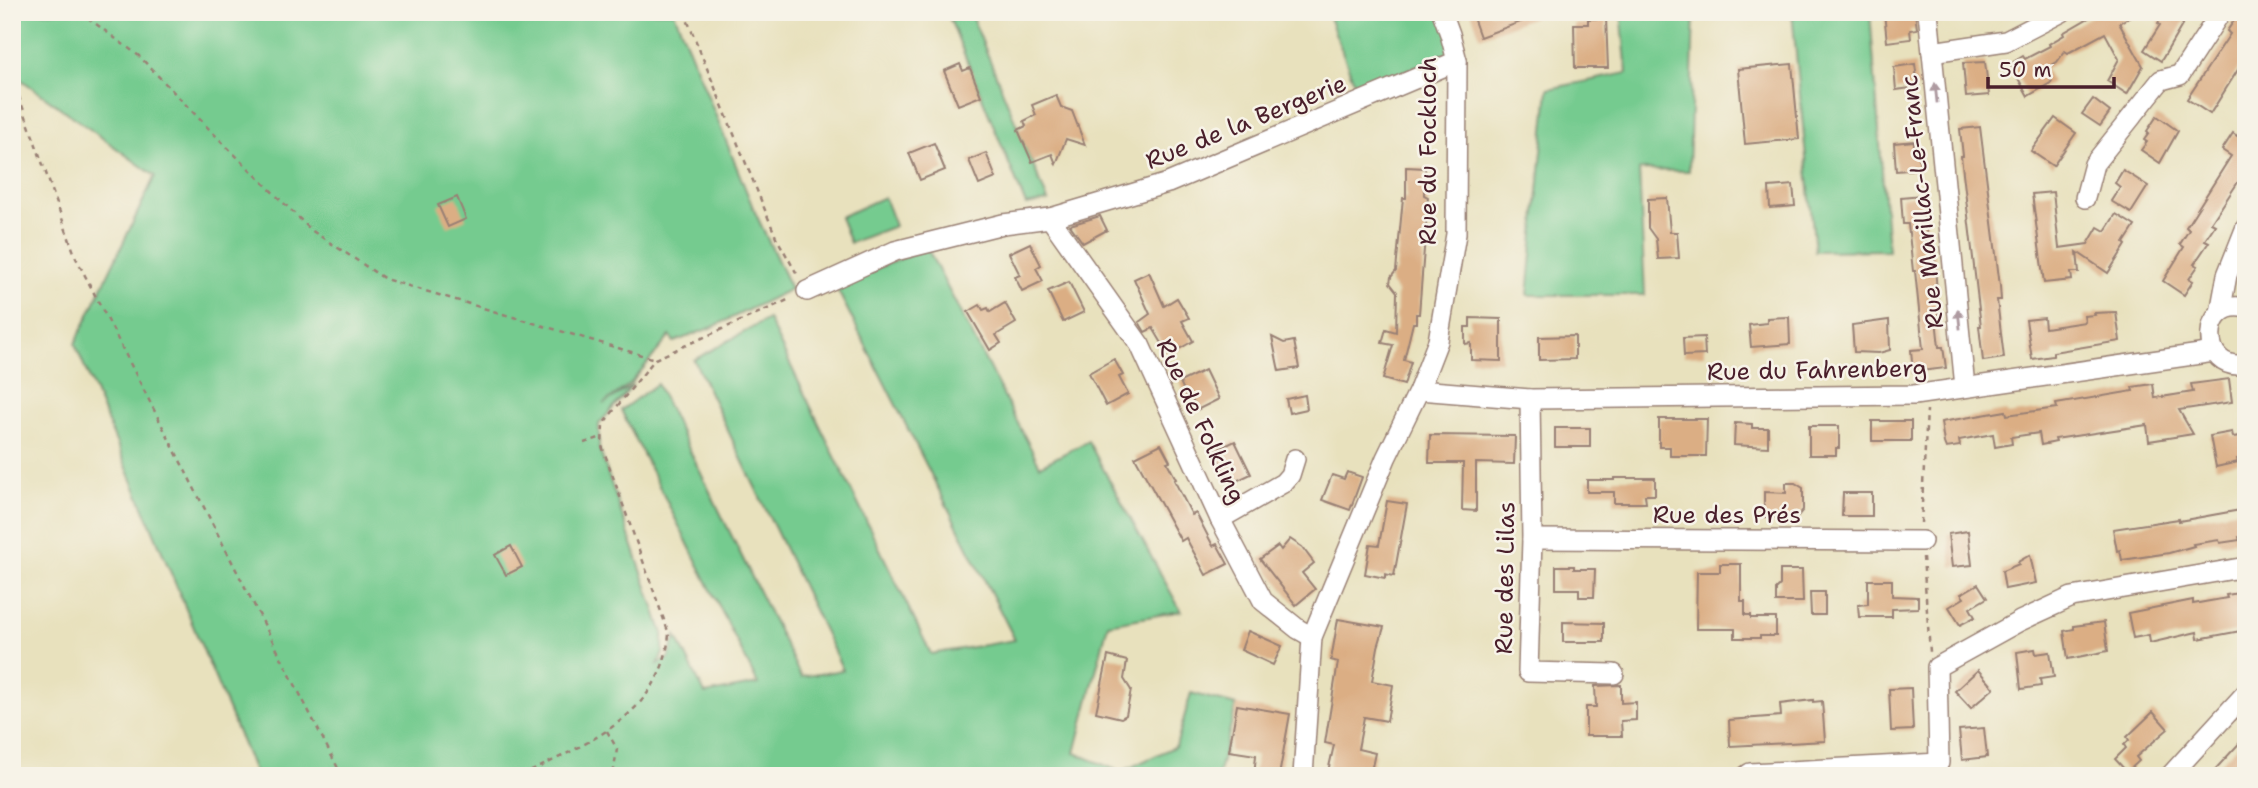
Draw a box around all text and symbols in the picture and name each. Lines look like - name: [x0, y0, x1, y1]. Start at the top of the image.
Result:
- scale bar: [1988, 46, 2114, 90]
- text: 50 m: [1999, 56, 2052, 84]
- street label: Rue du Fockloch: [1412, 57, 1444, 245]
- street label: Rue de la Bergerie: [1141, 67, 1351, 177]
- street label: Rue Marillac-Le-Franc: [1893, 73, 1951, 331]
- one-way arrow: [1930, 82, 1941, 104]
- one-way arrow: [1953, 308, 1964, 330]
- street label: Rue de Folkling: [1149, 333, 1253, 509]
- street label: Rue du Fahrenberg: [1707, 352, 1927, 388]
- street label: Rue des Prés: [1653, 499, 1801, 531]
- street label: Rue des Lilas: [1488, 501, 1522, 655]

